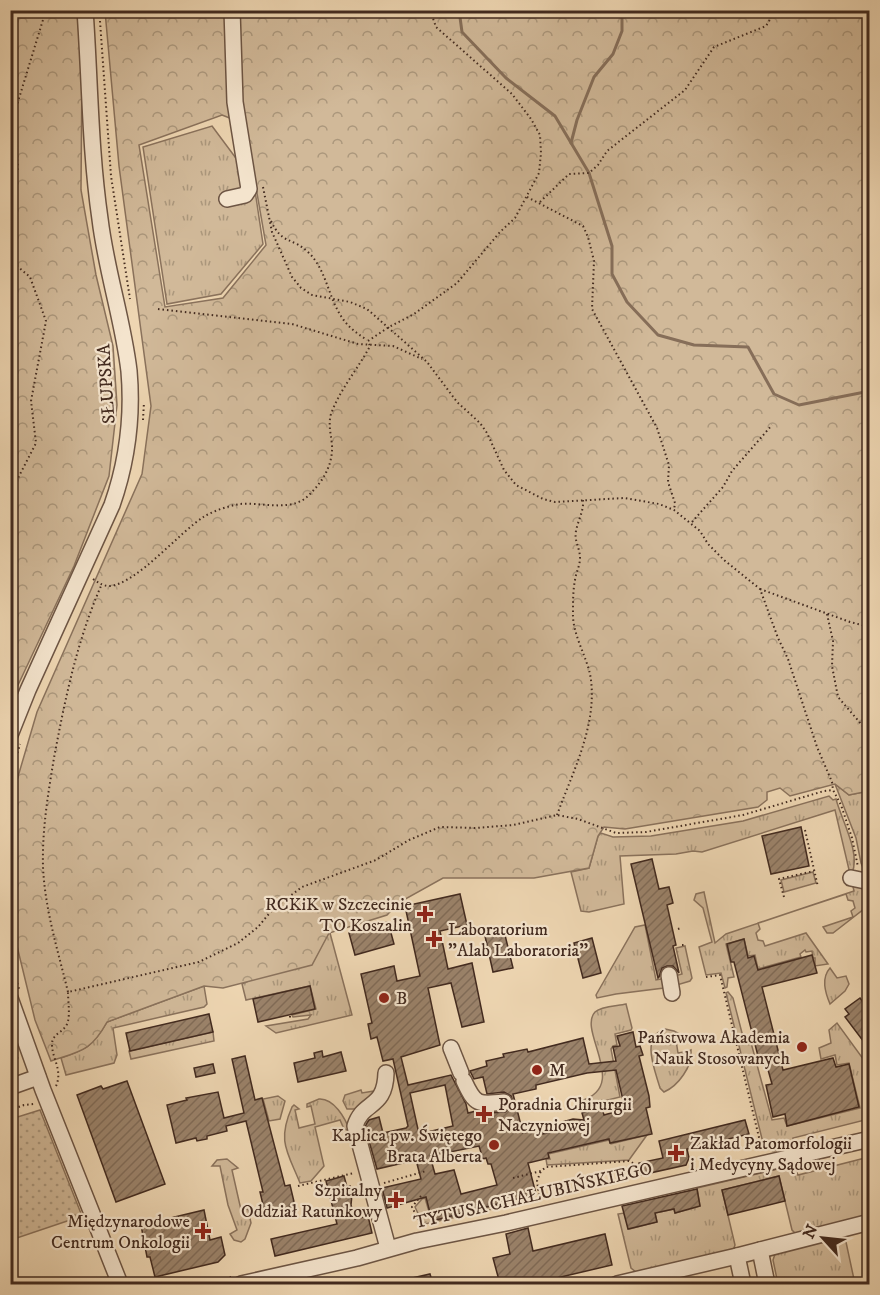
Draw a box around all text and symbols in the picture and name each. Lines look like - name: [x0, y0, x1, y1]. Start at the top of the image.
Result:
- street label: SŁUPSKA: [93, 343, 121, 425]
- place label: RCKiK w Szczecinie TO Koszalin: [265, 894, 413, 937]
- marker: RCKiK w Szczecinie TO Koszalin: [416, 905, 434, 923]
- place label: Laboratorium "Alab Laboratoria": [448, 919, 588, 962]
- marker: Laboratorium "Alab Laboratoria": [425, 930, 443, 948]
- place label: B: [396, 988, 407, 1010]
- marker: B: [377, 991, 391, 1005]
- place label: Państwowa Akademia Nauk Stosowanych: [637, 1027, 791, 1070]
- marker: Państwowa Akademia Nauk Stosowanych: [795, 1040, 809, 1054]
- place label: M: [549, 1060, 565, 1082]
- marker: M: [530, 1063, 544, 1077]
- place label: Poradnia Chirurgii Naczyniowej: [498, 1094, 632, 1137]
- marker: Poradnia Chirurgii Naczyniowej: [475, 1105, 493, 1123]
- place label: Kaplica pw. Świętego Brata Alberta: [332, 1124, 482, 1168]
- place label: Zakład Patomorfologii i Medycyny Sądowej: [690, 1133, 852, 1176]
- marker: Kaplica pw. Świętego Brata Alberta: [487, 1138, 501, 1152]
- marker: Zakład Patomorfologii i Medycyny Sądowej: [667, 1144, 685, 1162]
- street label: TYTUSA CHAŁUBIŃSKIEGO: [412, 1157, 655, 1234]
- place label: Szpitalny Oddział Ratunkowy: [241, 1180, 382, 1223]
- marker: Szpitalny Oddział Ratunkowy: [387, 1191, 405, 1209]
- north arrow: [793, 1208, 853, 1268]
- place label: Międzynarodowe Centrum Onkologii: [51, 1211, 190, 1254]
- text: N: [799, 1221, 822, 1242]
- marker: Międzynarodowe Centrum Onkologii: [194, 1222, 212, 1240]

